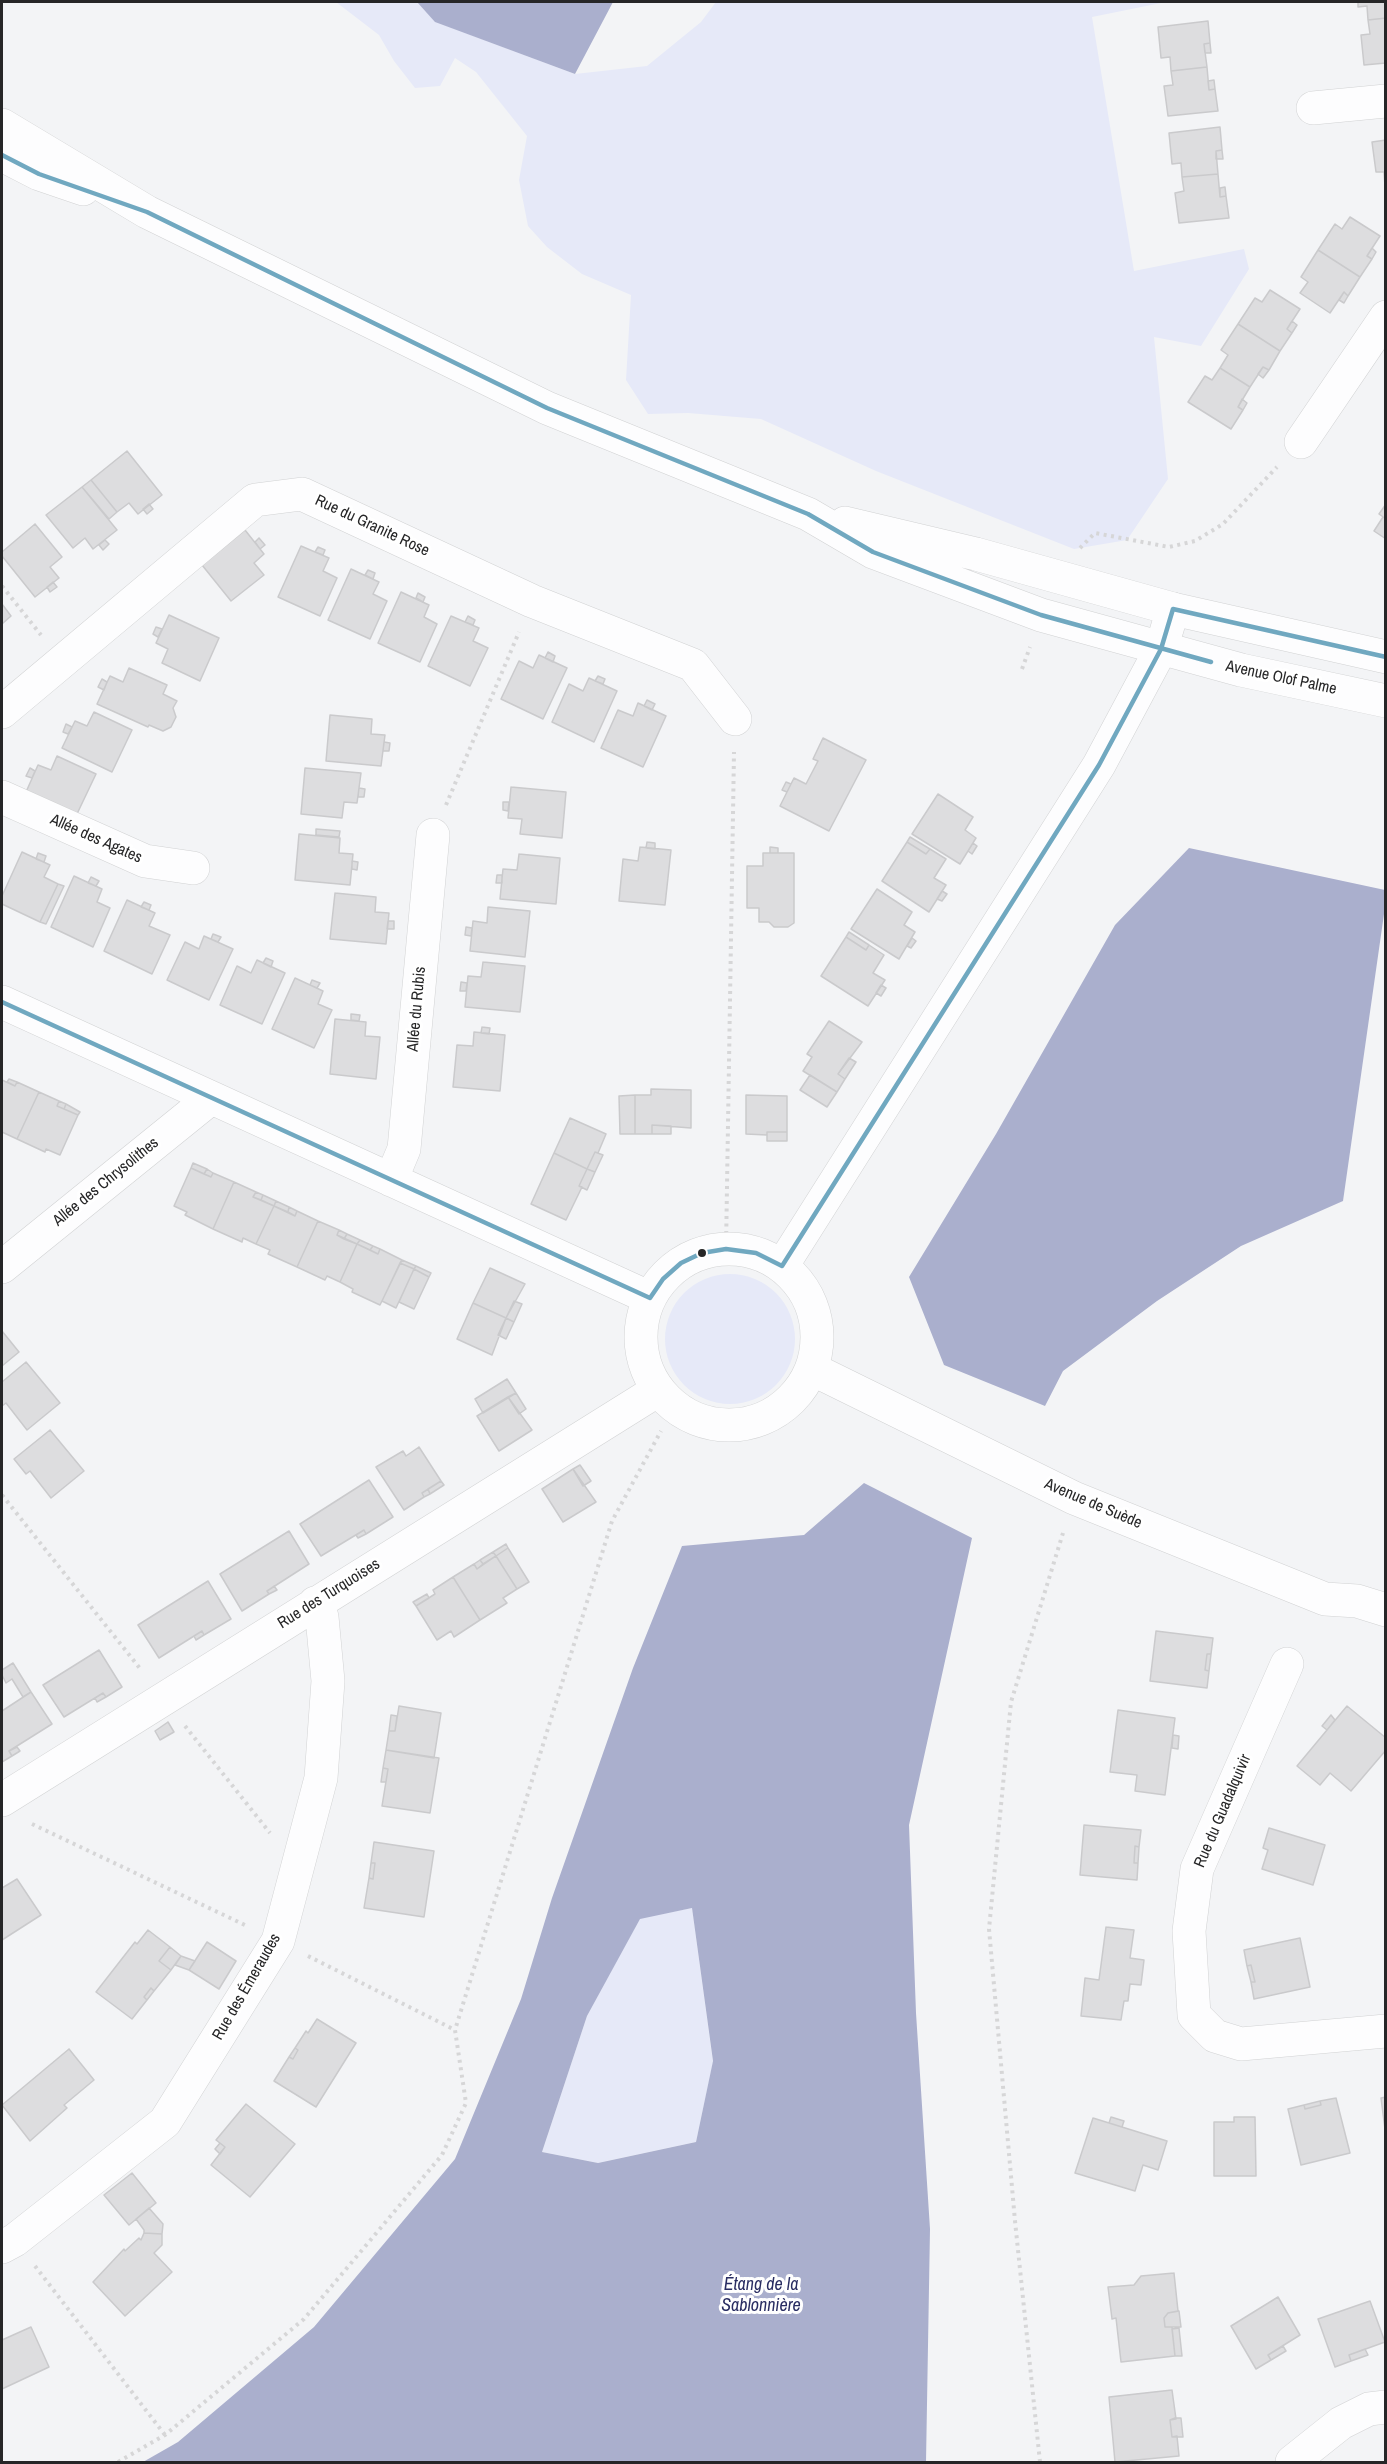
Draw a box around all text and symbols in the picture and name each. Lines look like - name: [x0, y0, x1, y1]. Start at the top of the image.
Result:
- street label: Rue du Granite Rose: [312, 491, 432, 561]
- street label: Avenue Olof Palme: [1224, 657, 1338, 699]
- street label: Allée des Agates: [47, 810, 145, 868]
- street label: Allée du Rubis: [404, 966, 430, 1052]
- street label: Allée des Chrysolithes: [49, 1133, 163, 1231]
- unlabelled marker: [696, 1247, 708, 1259]
- street label: Avenue de Suède: [1041, 1475, 1145, 1533]
- street label: Rue des Turquoises: [274, 1555, 384, 1633]
- street label: Rue du Guadalquivir: [1191, 1752, 1255, 1870]
- street label: Rue des Émeraudes: [209, 1930, 285, 2044]
- water label: Étang de la Sablonnière: [721, 2274, 801, 2316]

